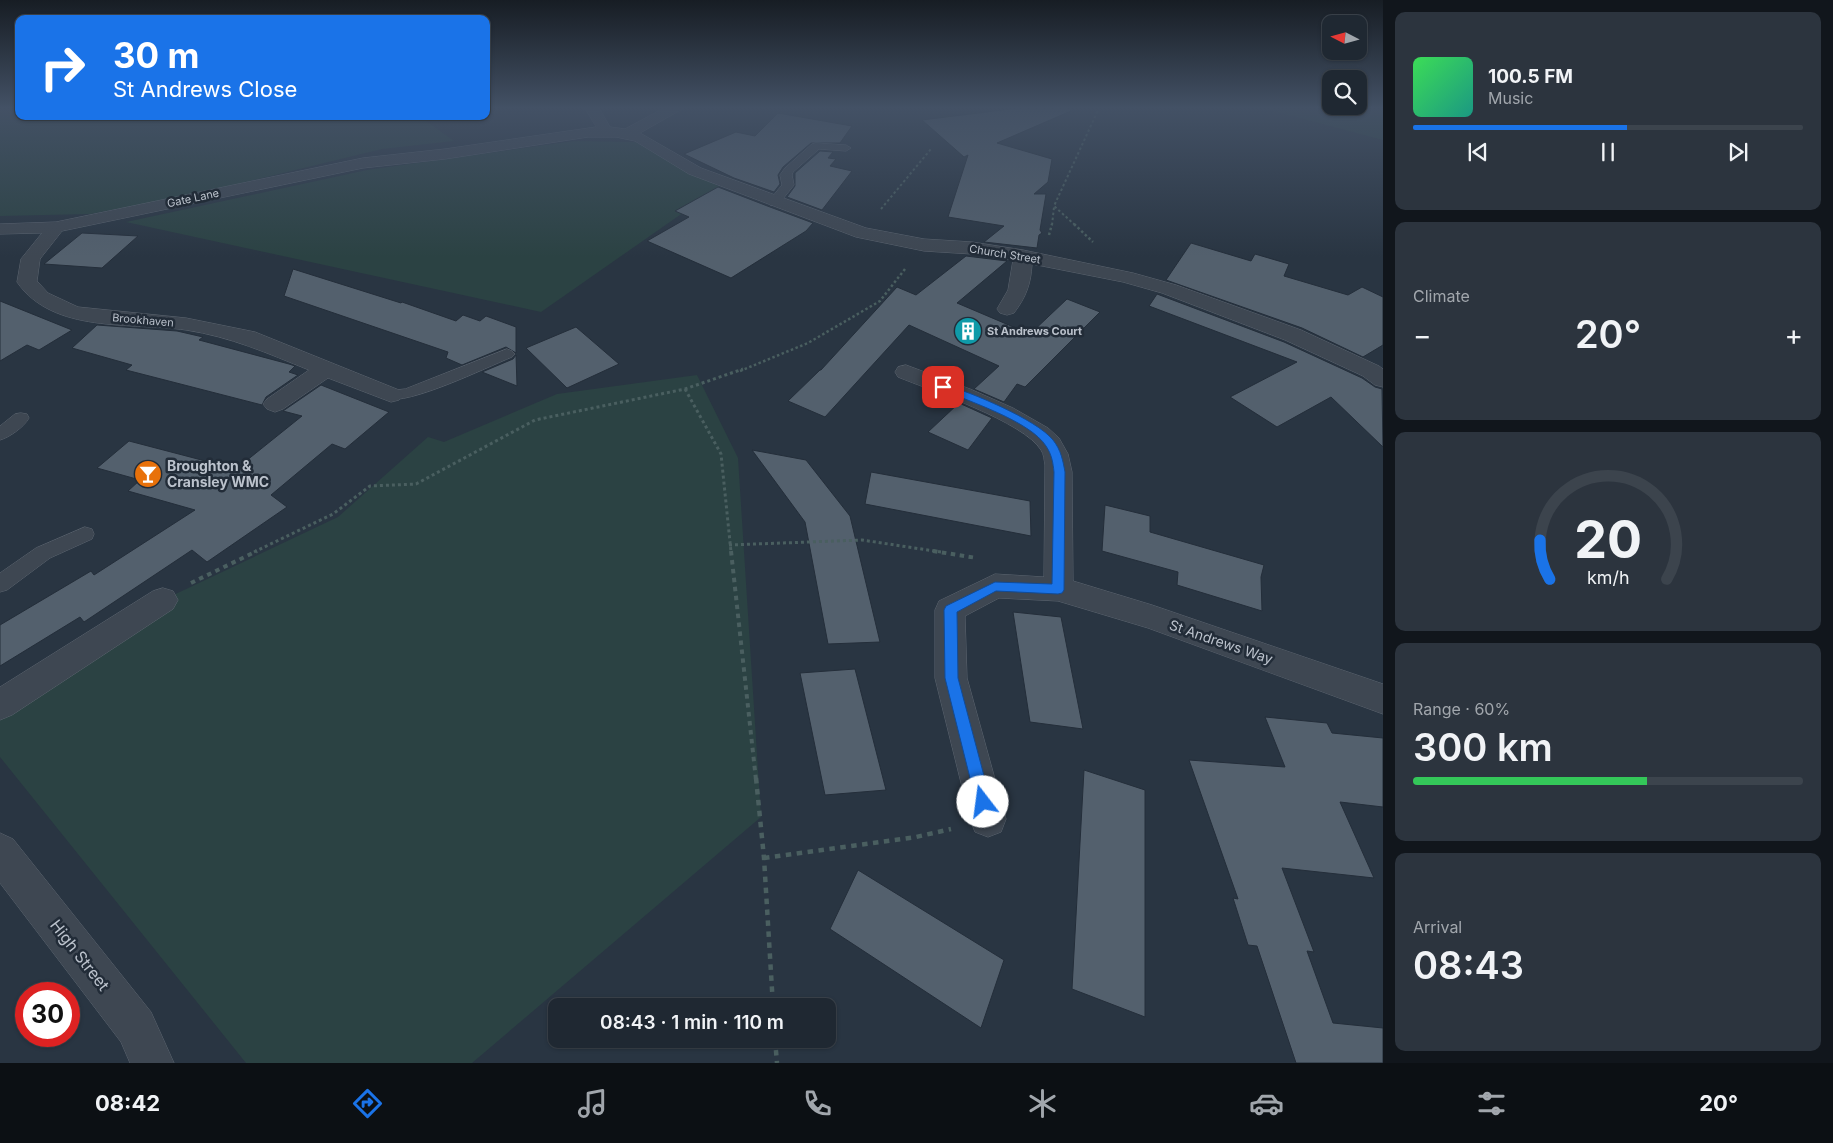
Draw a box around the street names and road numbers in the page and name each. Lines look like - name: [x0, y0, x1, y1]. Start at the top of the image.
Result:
- street label: Gate Lane: [166, 186, 220, 210]
- street label: Church Street: [968, 241, 1042, 267]
- street label: Brookhaven: [112, 310, 174, 330]
- street label: St Andrews Way: [1167, 616, 1275, 667]
- street label: High Street: [46, 915, 114, 995]

